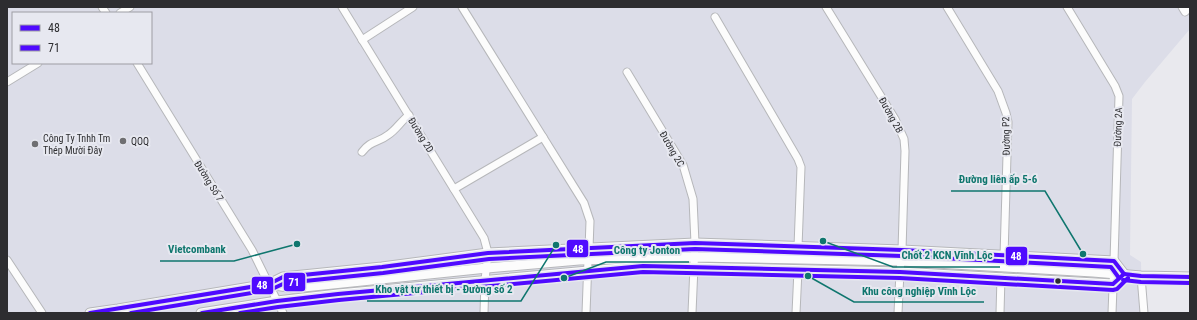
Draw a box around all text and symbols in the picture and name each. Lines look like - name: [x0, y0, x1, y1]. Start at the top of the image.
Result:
- legend: [12, 12, 152, 64]
- text: 48: [48, 21, 60, 35]
- text: 71: [48, 41, 60, 55]
- street label: Đường 2B: [877, 95, 905, 135]
- street label: Đường 2A: [1112, 107, 1124, 147]
- street label: Đường 2D: [406, 116, 436, 155]
- street label: Đường P2: [1000, 116, 1012, 156]
- street label: Đường 2C: [657, 129, 687, 169]
- place label: Công Ty Tnhh Tm Thép Mười Đây: [43, 133, 110, 156]
- marker: QOQ: [118, 136, 128, 146]
- place label: QOQ: [131, 136, 149, 147]
- marker: Công Ty Tnhh Tm Thép Mười Đây: [30, 139, 40, 149]
- street label: Đường Số 7: [192, 158, 227, 203]
- callout: Đường liên ấp 5-6: [951, 168, 1045, 191]
- text: Đường liên ấp 5-6: [959, 173, 1038, 186]
- callout: Vietcombank: [160, 238, 234, 261]
- line badge: 48: [566, 239, 589, 258]
- callout: Công ty Jonton: [606, 239, 689, 262]
- text: Vietcombank: [168, 243, 227, 256]
- text: 48: [572, 243, 584, 256]
- text: Công ty Jonton: [614, 244, 680, 257]
- callout: Chốt 2 KCN Vĩnh Lộc: [893, 244, 1000, 267]
- line badge: 48: [1005, 246, 1028, 266]
- text: Chốt 2 KCN Vĩnh Lộc: [901, 249, 993, 262]
- text: 48: [1010, 250, 1022, 263]
- line badge: 71: [283, 272, 306, 292]
- line badge: 48: [251, 276, 274, 295]
- text: 71: [288, 276, 300, 289]
- unlabelled marker: [1053, 276, 1063, 286]
- callout: Kho vật tư thiết bị - Đường số 2: [367, 278, 521, 301]
- text: 48: [256, 279, 268, 292]
- callout: Khu công nghiệp Vĩnh Lộc: [854, 279, 984, 302]
- text: Kho vật tư thiết bị - Đường số 2: [375, 283, 513, 296]
- text: Khu công nghiệp Vĩnh Lộc: [862, 285, 976, 298]

